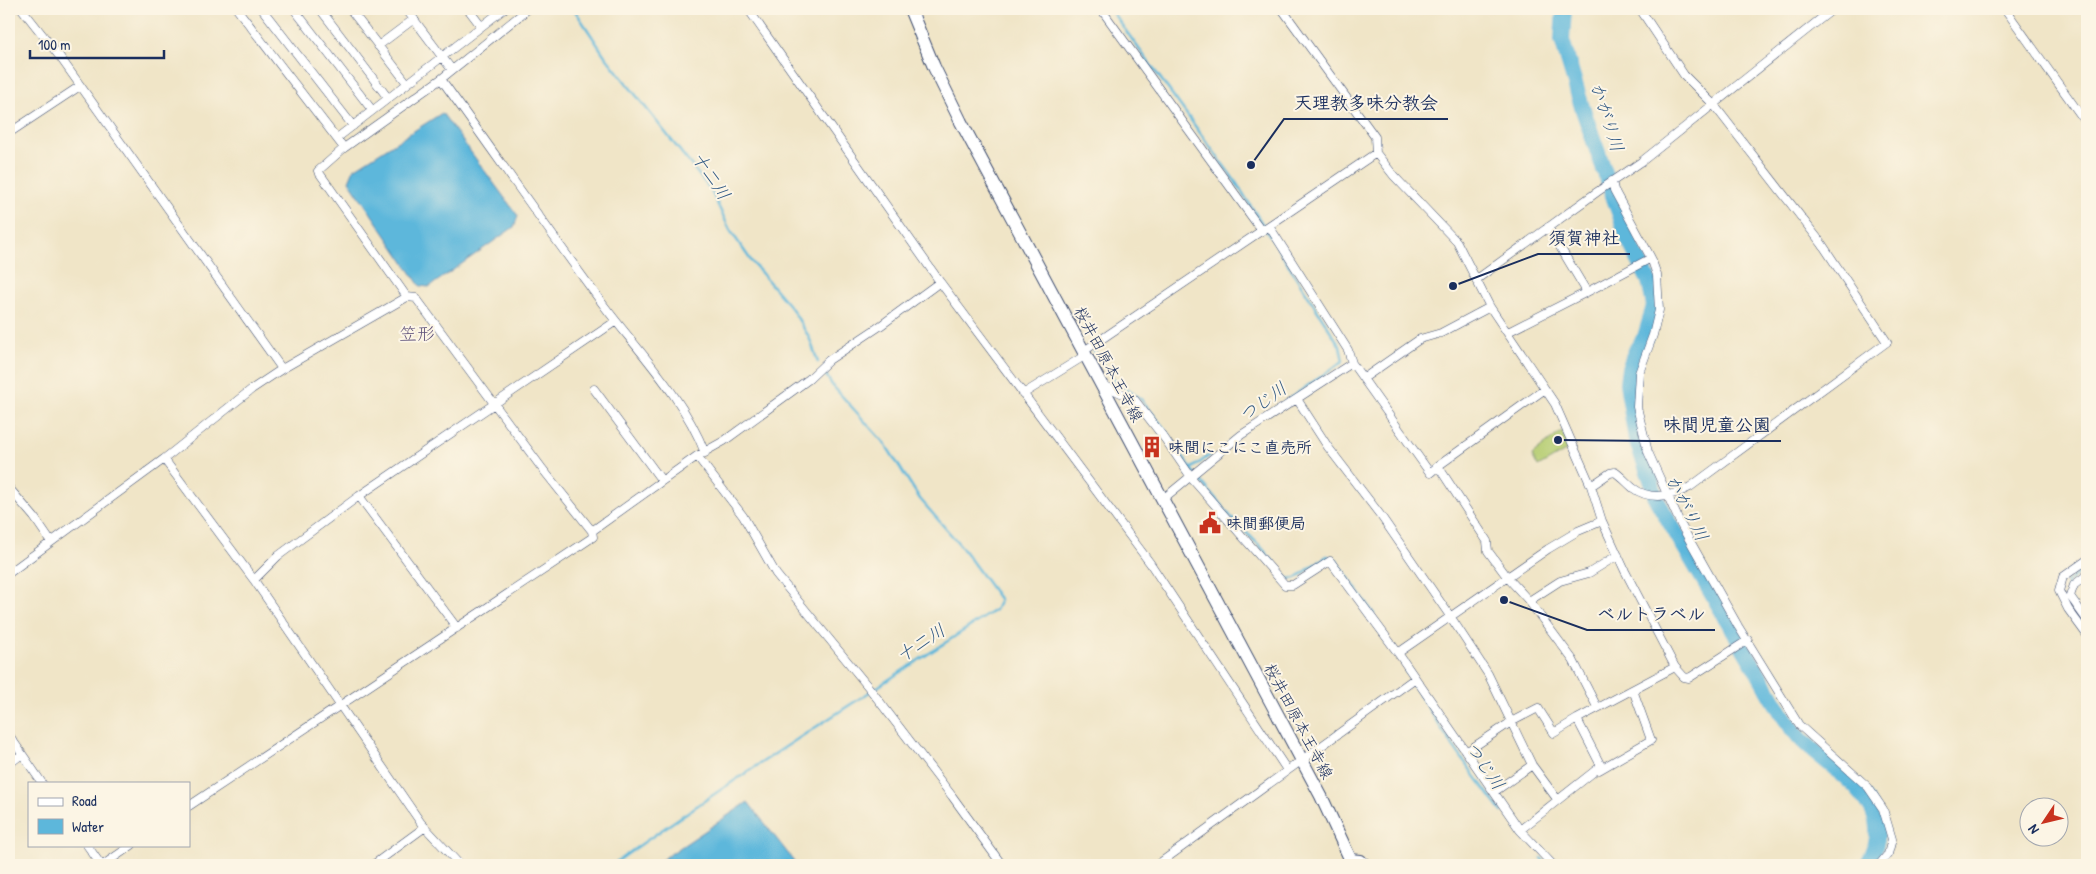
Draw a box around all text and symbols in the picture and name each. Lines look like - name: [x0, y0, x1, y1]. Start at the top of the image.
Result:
- scale bar: [30, 28, 164, 60]
- text: 100 m: [38, 34, 71, 55]
- water label: かがり川: [1584, 79, 1630, 155]
- callout: 天理教多味分教会: [1284, 86, 1448, 119]
- text: 天理教多味分教会: [1294, 90, 1438, 115]
- water label: 十二川: [686, 146, 737, 205]
- callout: 須賀神社: [1538, 221, 1630, 254]
- text: 須賀神社: [1548, 225, 1620, 250]
- street label: 桜井田原本王寺線: [1069, 302, 1149, 426]
- district label: 笠形: [399, 321, 435, 346]
- water label: つじ川: [1234, 376, 1292, 428]
- callout: 味間児童公園: [1653, 408, 1781, 441]
- text: 味間児童公園: [1663, 412, 1771, 437]
- building icon: 味間にこにこ直売所: [1139, 434, 1165, 460]
- place label: 味間にこにこ直売所: [1168, 436, 1312, 458]
- water label: かがり川: [1660, 470, 1715, 546]
- public building icon: 味間郵便局: [1197, 510, 1223, 536]
- place label: 味間郵便局: [1226, 512, 1306, 534]
- callout: ベルトラベル: [1587, 597, 1715, 630]
- text: ベルトラベル: [1597, 601, 1705, 626]
- water label: 十二川: [891, 617, 950, 668]
- street label: 桜井田原本王寺線: [1259, 659, 1339, 783]
- water label: つじ川: [1460, 736, 1511, 795]
- legend: [28, 782, 190, 846]
- text: Road: [72, 790, 97, 811]
- north arrow: [2018, 796, 2068, 846]
- text: Water: [72, 816, 104, 837]
- text: N: [2023, 821, 2043, 838]

